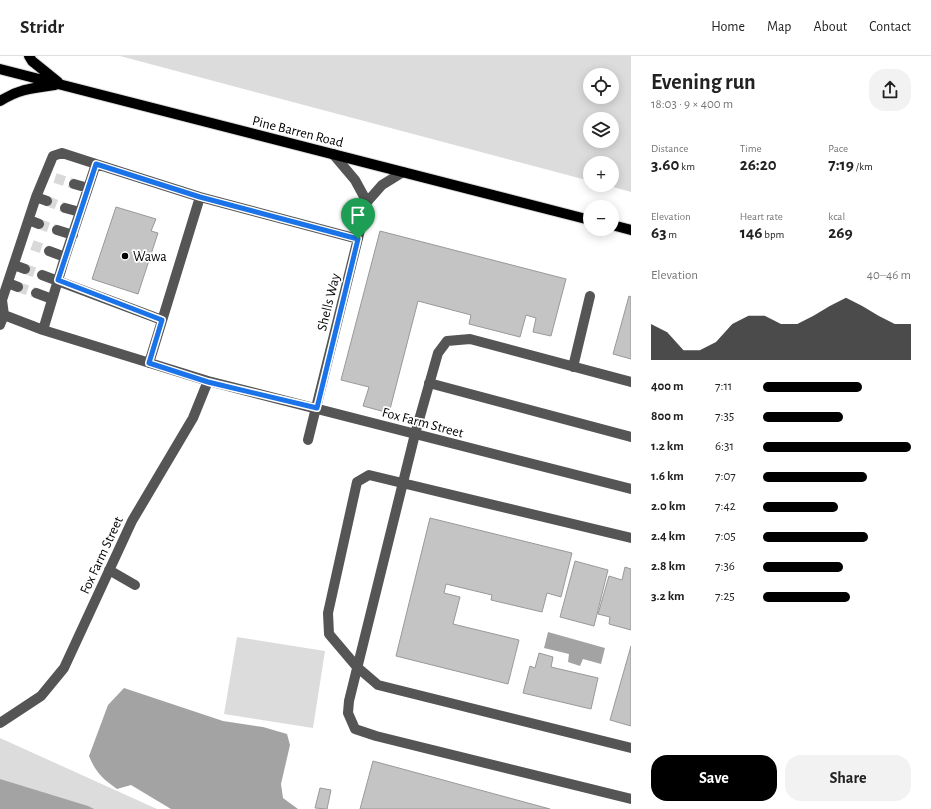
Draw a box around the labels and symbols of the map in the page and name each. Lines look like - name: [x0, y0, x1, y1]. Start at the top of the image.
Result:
- street label: Pine Barren Road: [251, 114, 345, 150]
- pin: [341, 198, 375, 239]
- place label: Wawa: [133, 250, 167, 264]
- marker: Wawa: [120, 251, 130, 261]
- street label: Shells Way: [315, 272, 343, 332]
- street label: Fox Farm Street: [381, 405, 465, 441]
- street label: Fox Farm Street: [78, 514, 126, 596]

